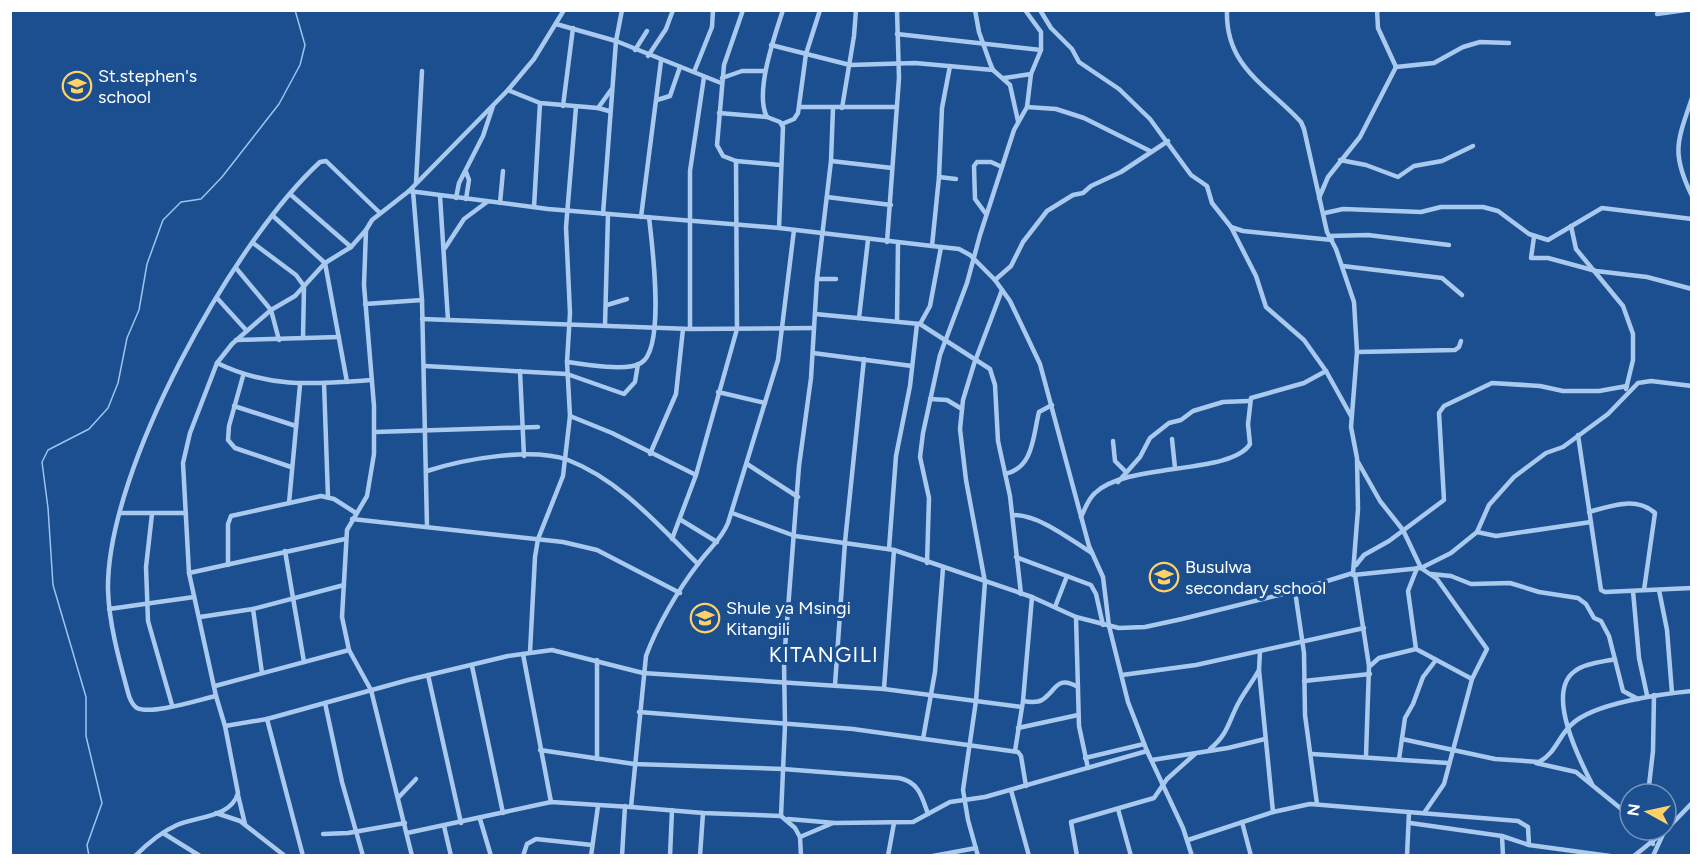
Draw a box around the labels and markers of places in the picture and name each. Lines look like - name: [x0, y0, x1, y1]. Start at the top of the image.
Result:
- place label: St.stephen's school: [98, 65, 197, 108]
- school or university icon: St.stephen's school: [61, 70, 93, 102]
- place label: Busulwa secondary school: [1185, 556, 1326, 599]
- school or university icon: Busulwa secondary school: [1148, 561, 1180, 593]
- place label: Shule ya Msingi Kitangili: [726, 597, 851, 640]
- school or university icon: Shule ya Msingi Kitangili: [689, 602, 721, 634]

